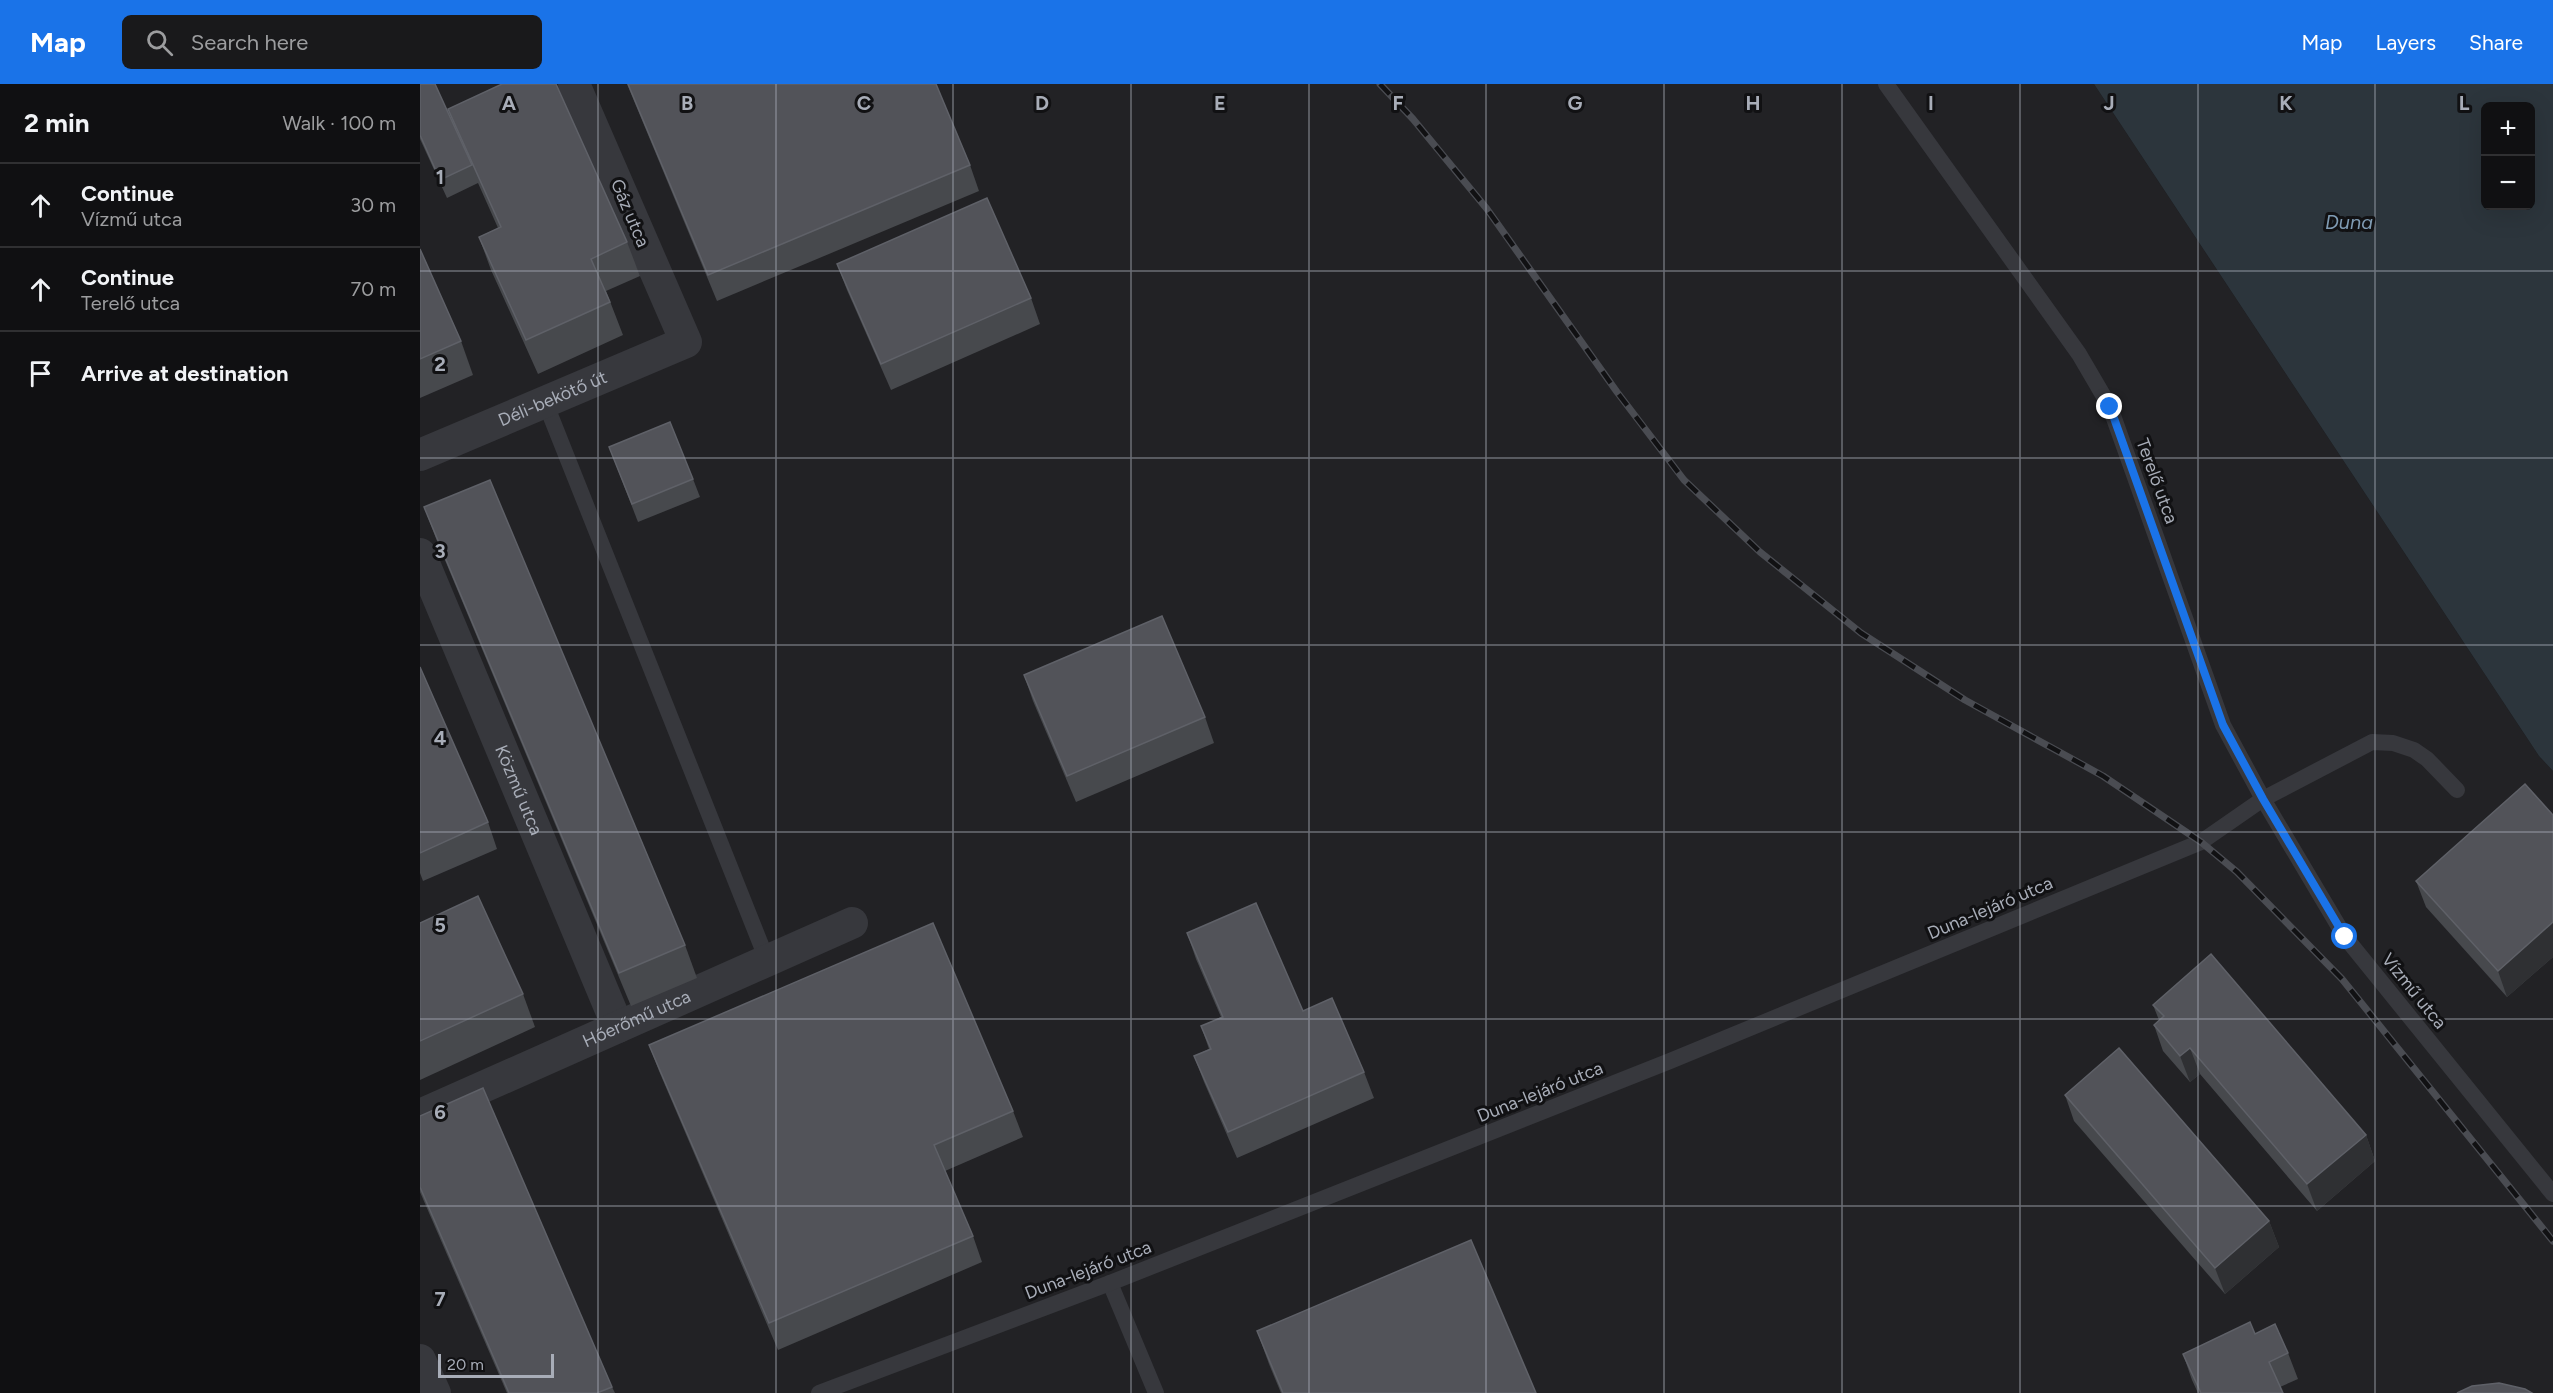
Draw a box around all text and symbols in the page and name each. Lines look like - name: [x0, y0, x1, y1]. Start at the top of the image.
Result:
- search box: [122, 15, 542, 69]
- text: Map: [30, 25, 86, 59]
- icon: search: [143, 26, 176, 59]
- text: Search here: [191, 29, 308, 56]
- text: Map: [2302, 30, 2342, 55]
- text: Layers: [2375, 30, 2436, 55]
- text: Share: [2469, 30, 2523, 55]
- text: A: [502, 91, 517, 115]
- text: B: [681, 91, 693, 115]
- text: C: [857, 91, 871, 115]
- text: D: [1035, 91, 1049, 115]
- text: E: [1214, 91, 1226, 115]
- text: F: [1392, 91, 1404, 115]
- text: G: [1568, 91, 1583, 115]
- text: H: [1746, 91, 1761, 115]
- text: I: [1928, 91, 1934, 115]
- text: J: [2103, 91, 2115, 115]
- text: K: [2279, 91, 2293, 115]
- text: L: [2459, 91, 2470, 115]
- map controls: [2481, 102, 2535, 210]
- button: +: [2481, 102, 2535, 156]
- text: 2 min: [24, 107, 90, 139]
- text: Walk · 100 m: [282, 111, 396, 135]
- button: −: [2481, 156, 2535, 210]
- text: 1: [436, 165, 444, 189]
- street label: Gáz utca: [606, 176, 654, 250]
- text: Continue: [81, 180, 174, 207]
- icon: ahead: [24, 189, 57, 222]
- text: 30 m: [350, 193, 396, 217]
- text: Vízmű utca: [81, 207, 182, 231]
- water label: Duna: [2325, 210, 2373, 234]
- text: Continue: [81, 264, 174, 291]
- icon: ahead: [24, 273, 57, 306]
- text: 70 m: [350, 277, 396, 301]
- text: Terelő utca: [81, 291, 180, 315]
- text: 2: [434, 352, 446, 376]
- icon: arrive: [24, 357, 57, 390]
- text: Arrive at destination: [81, 360, 289, 387]
- street label: Déli-bekötő út: [495, 366, 610, 431]
- route end: [2096, 393, 2122, 419]
- street label: Terelő utca: [2131, 435, 2183, 527]
- text: 3: [434, 539, 446, 563]
- text: 4: [434, 726, 447, 750]
- street label: Közmű utca: [490, 742, 547, 839]
- street label: Duna-lejáró utca: [1924, 872, 2056, 944]
- text: 5: [434, 913, 446, 937]
- route start: [2331, 923, 2357, 949]
- street label: Vízmű utca: [2377, 949, 2451, 1033]
- street label: Hőerőmű utca: [579, 985, 694, 1052]
- street label: Duna-lejáró utca: [1474, 1057, 1606, 1127]
- text: 6: [434, 1100, 446, 1124]
- street label: Duna-lejáró utca: [1022, 1236, 1154, 1304]
- text: 7: [434, 1287, 446, 1311]
- scale bar: [438, 1351, 554, 1378]
- text: 20 m: [447, 1355, 484, 1374]

